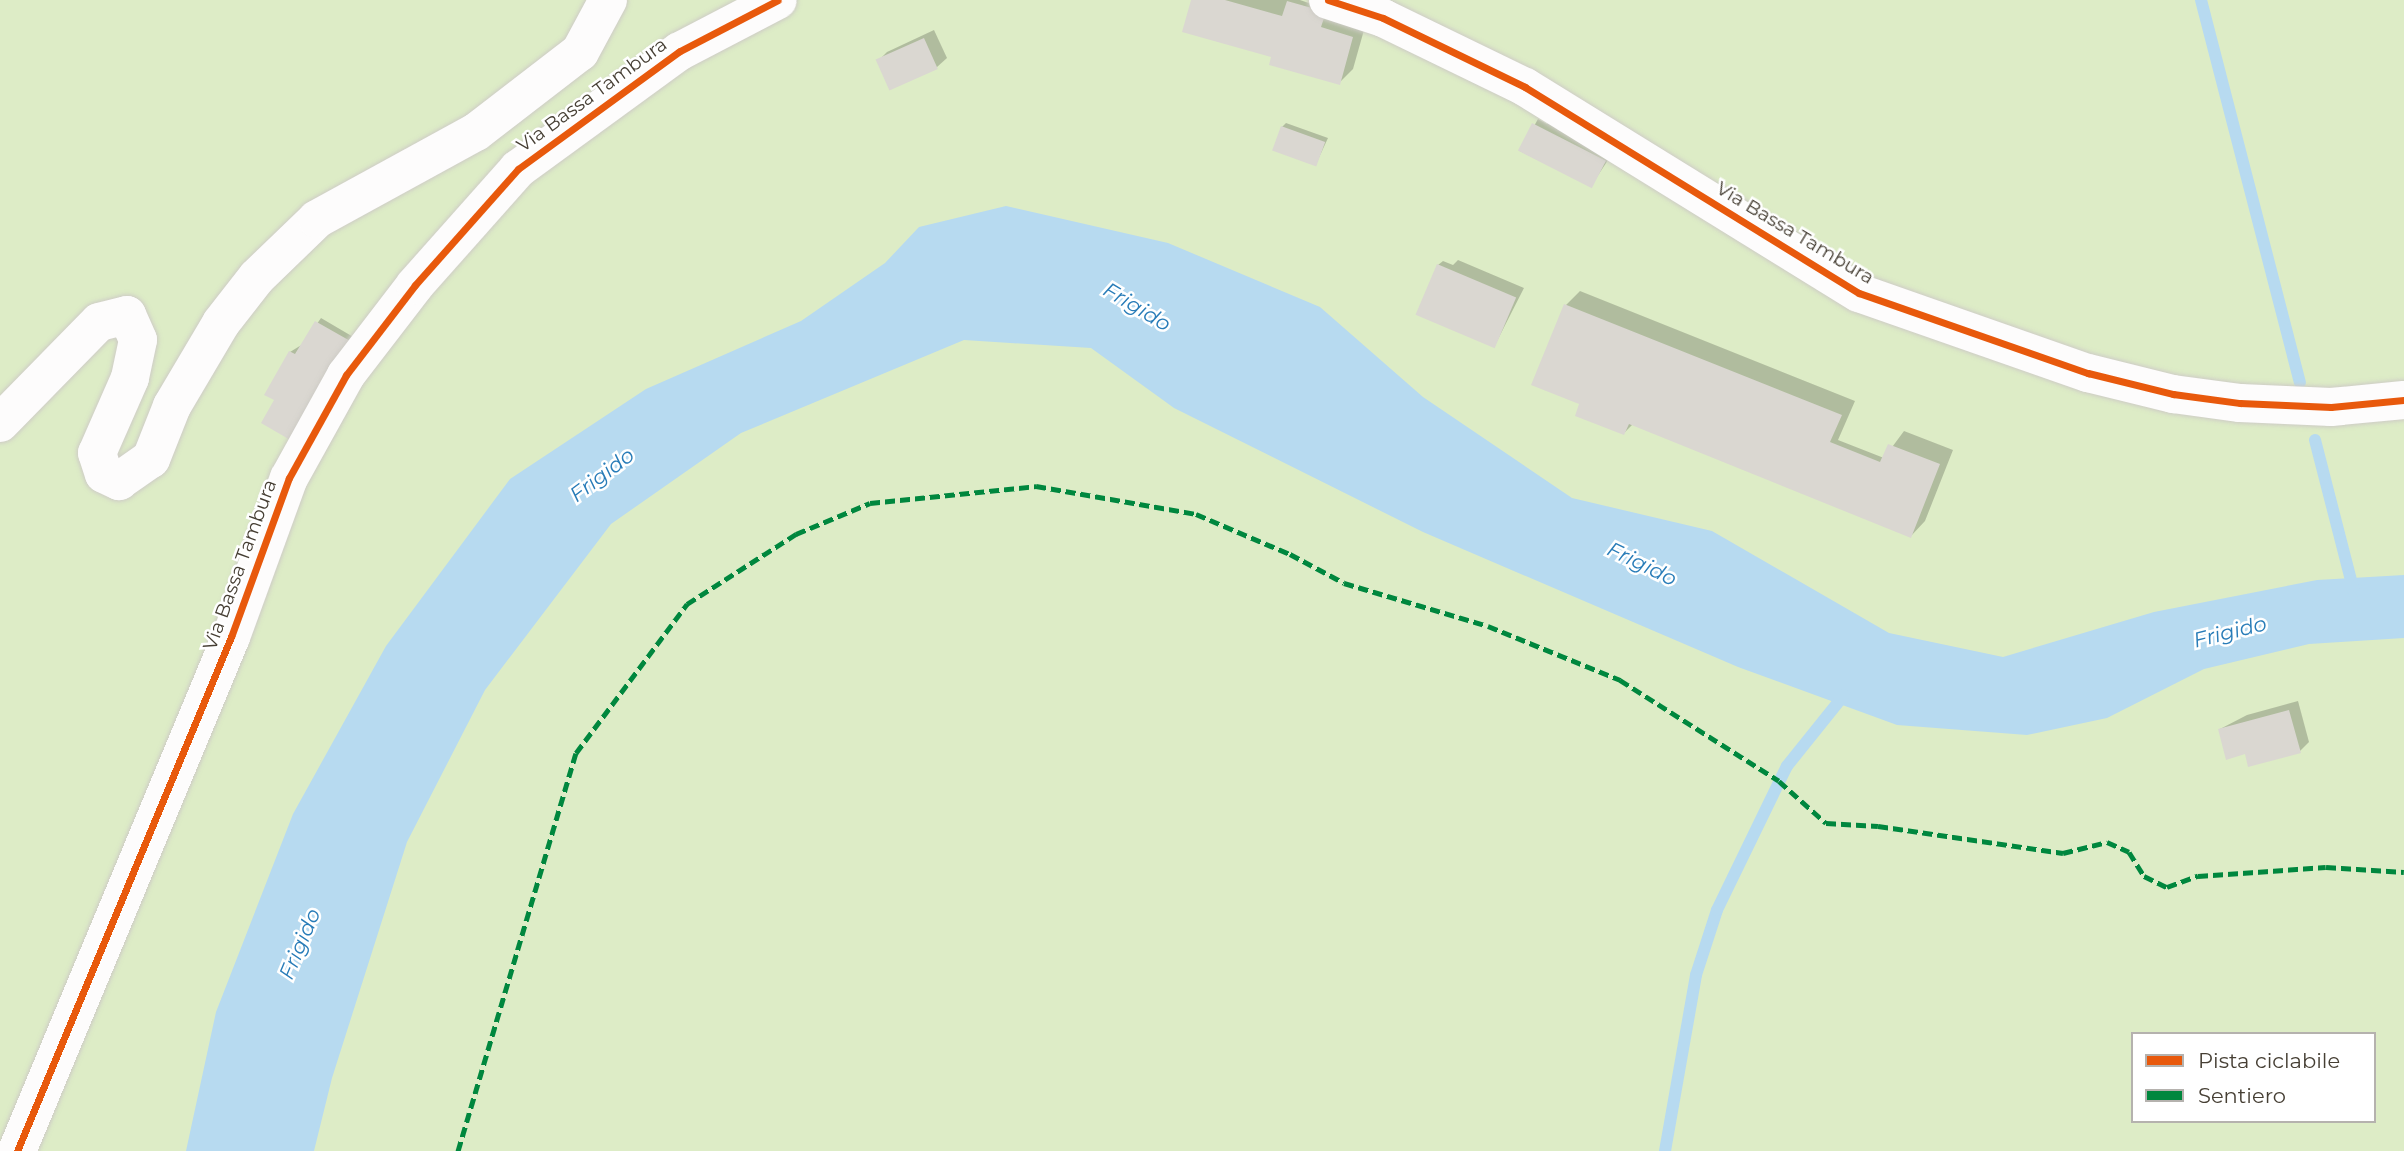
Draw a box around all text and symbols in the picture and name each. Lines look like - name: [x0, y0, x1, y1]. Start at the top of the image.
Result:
- street label: Via Bassa Tambura: [513, 33, 671, 157]
- street label: Via Bassa Tambura: [1712, 177, 1878, 289]
- water label: Frigido: [1099, 277, 1175, 337]
- water label: Frigido: [565, 443, 639, 507]
- street label: Via Bassa Tambura: [199, 477, 281, 653]
- water label: Frigido: [1603, 536, 1681, 592]
- water label: Frigido: [2191, 611, 2269, 653]
- water label: Frigido: [274, 905, 326, 983]
- legend: [2131, 1032, 2376, 1123]
- text: Pista ciclabile: [2198, 1048, 2340, 1073]
- text: Sentiero: [2198, 1083, 2286, 1108]

